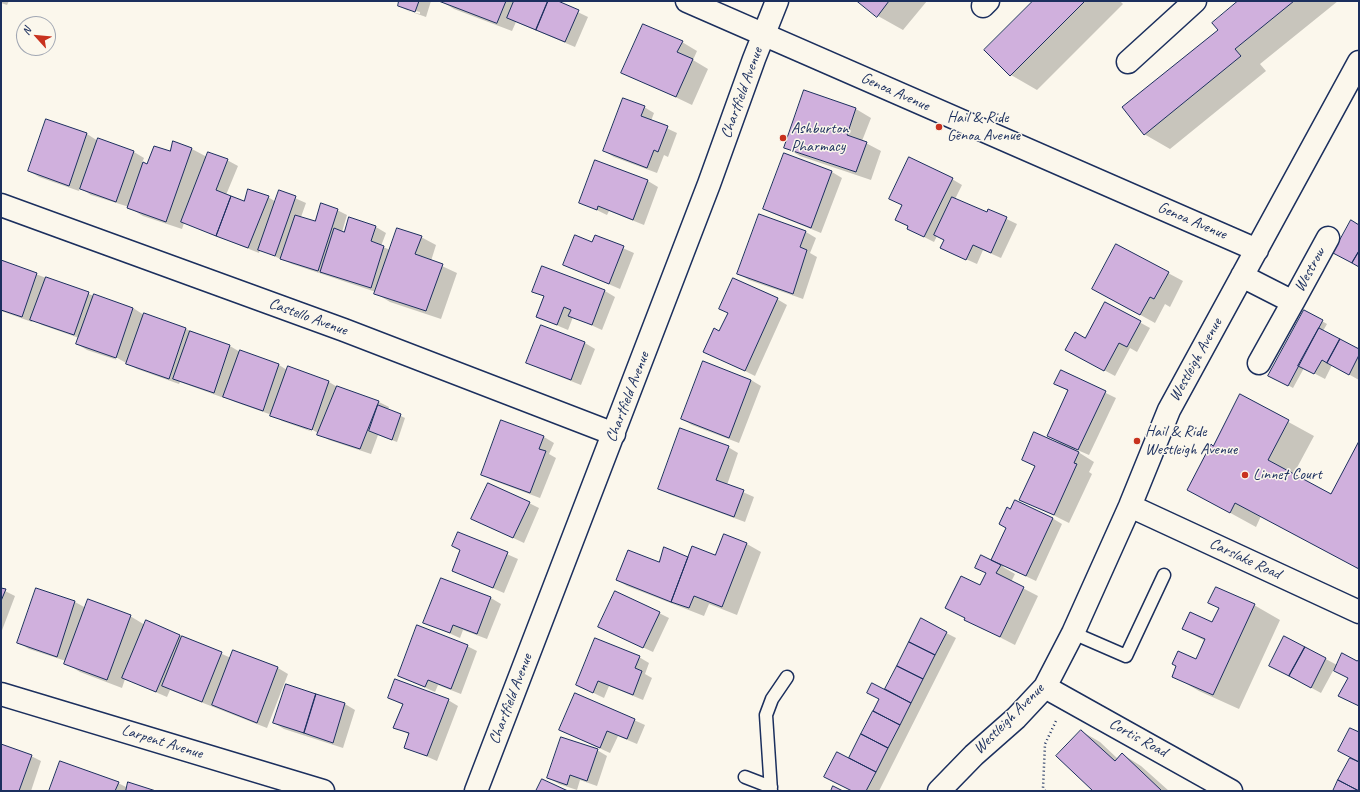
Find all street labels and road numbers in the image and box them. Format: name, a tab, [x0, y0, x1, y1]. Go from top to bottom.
street label: Chartfield Avenue	[717, 45, 767, 141]
street label: Genoa Avenue	[858, 68, 932, 116]
street label: Genoa Avenue	[1155, 198, 1229, 244]
street label: Westrow	[1290, 245, 1330, 295]
street label: Castello Avenue	[266, 294, 350, 340]
street label: Westleigh Avenue	[1165, 315, 1227, 405]
street label: Chartfield Avenue	[602, 349, 654, 445]
street label: Carslake Road	[1206, 534, 1284, 584]
street label: Chartfield Avenue	[485, 651, 537, 747]
street label: Westleigh Avenue	[970, 680, 1048, 758]
street label: Cortis Road	[1106, 714, 1170, 762]
street label: Larpent Avenue	[119, 721, 205, 763]

